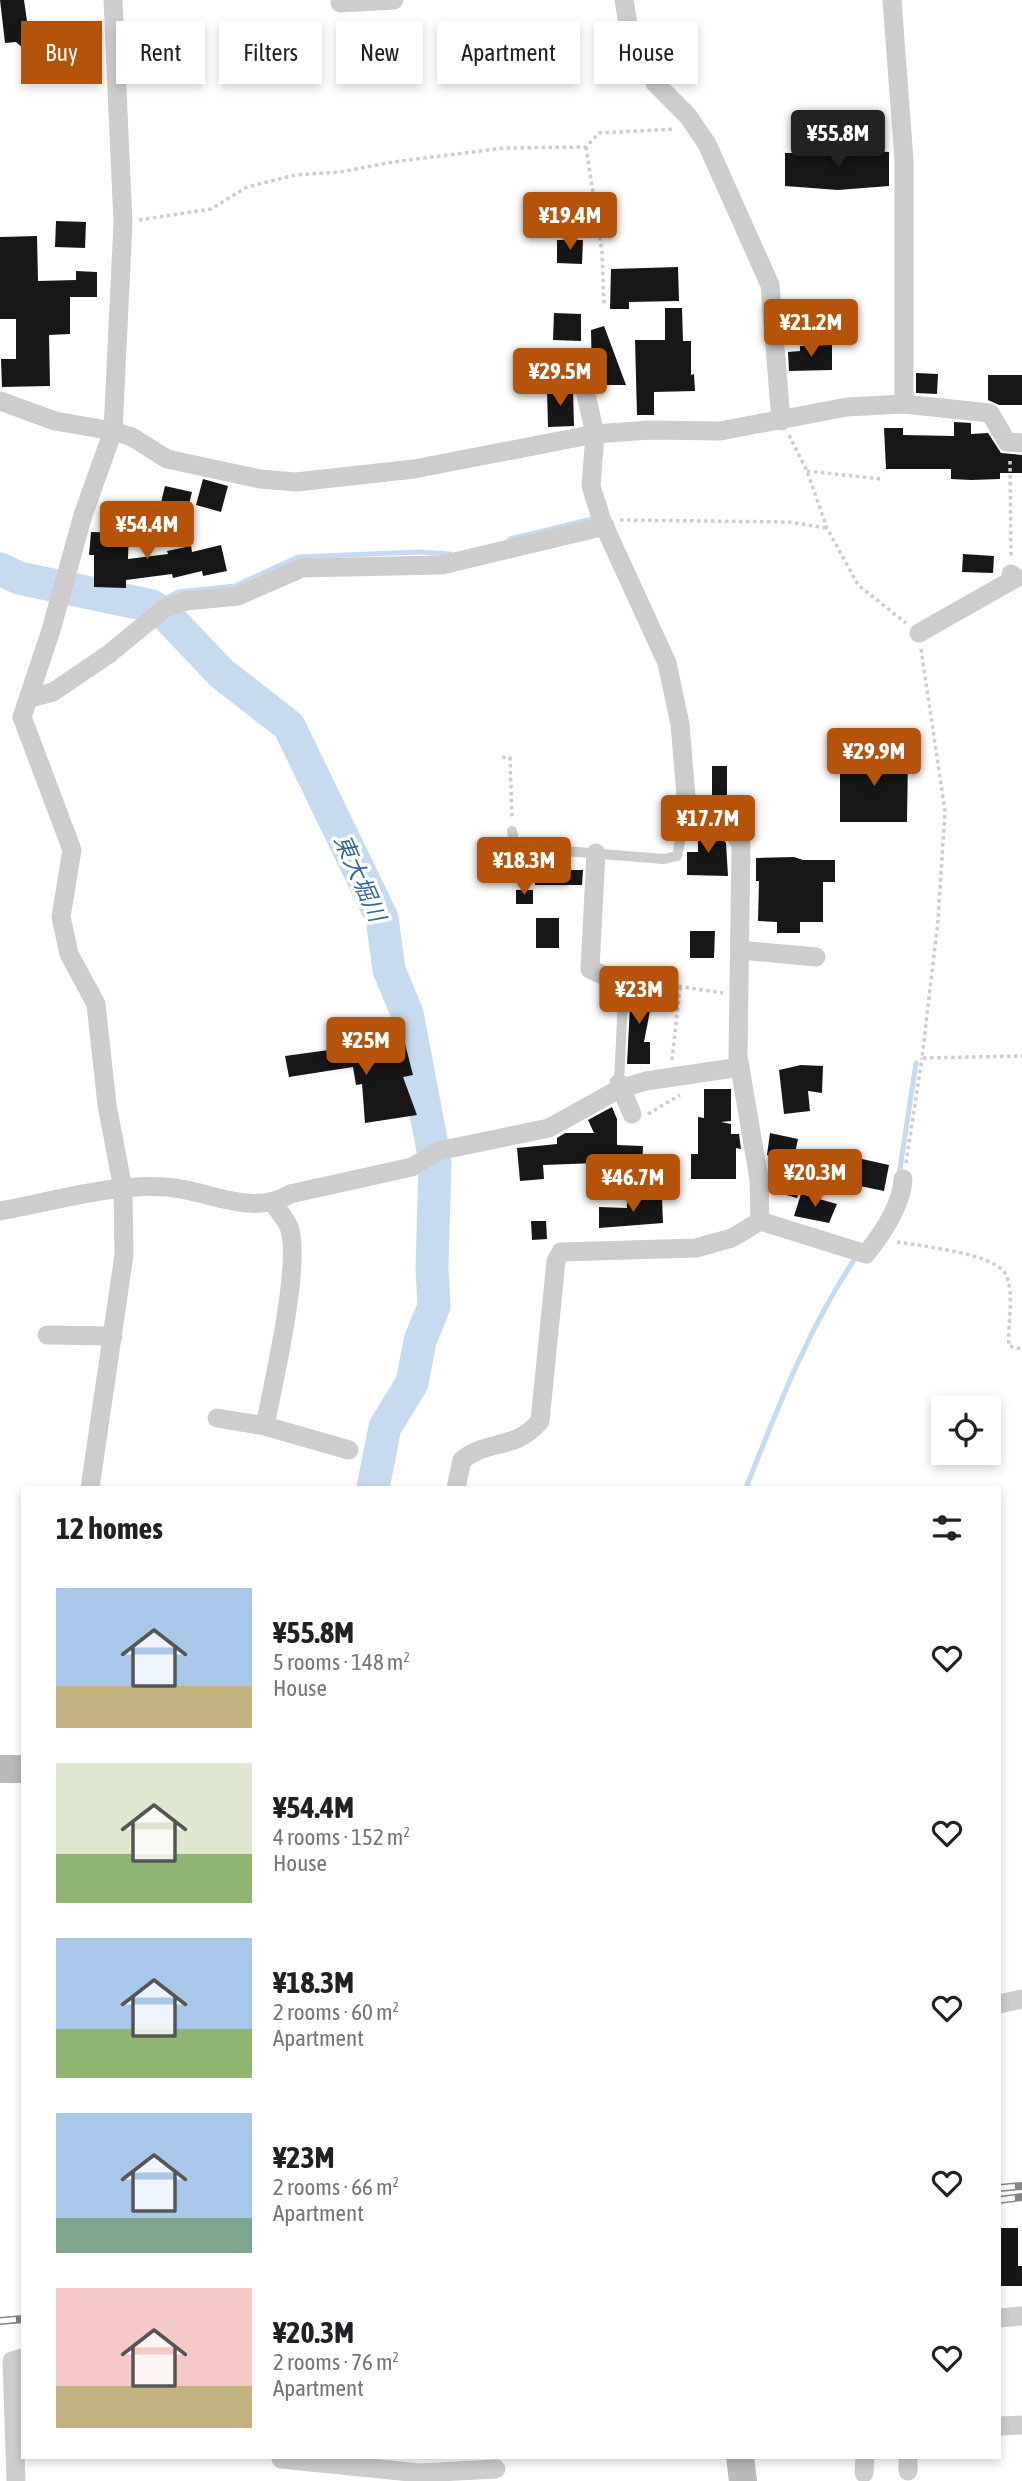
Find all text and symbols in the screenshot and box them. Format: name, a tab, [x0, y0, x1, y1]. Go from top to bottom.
chip: Buy	[21, 21, 102, 84]
chip: Rent	[116, 21, 205, 84]
chip: Filters	[219, 21, 322, 84]
chip: New	[336, 21, 423, 84]
chip: Apartment	[437, 21, 580, 84]
chip: House	[594, 21, 698, 84]
pin: ¥55.8M	[781, 110, 895, 170]
text: ¥55.8M	[807, 120, 869, 146]
pin: ¥19.4M	[513, 192, 627, 252]
text: ¥19.4M	[539, 202, 601, 228]
pin: ¥21.2M	[754, 300, 868, 359]
text: ¥21.2M	[780, 309, 842, 335]
pin: ¥29.5M	[503, 348, 617, 408]
text: ¥29.5M	[529, 358, 591, 384]
pin: ¥54.4M	[90, 502, 204, 561]
text: ¥54.4M	[116, 511, 178, 537]
pin: ¥29.9M	[817, 728, 931, 788]
text: ¥29.9M	[843, 738, 905, 764]
pin: ¥17.7M	[651, 796, 765, 855]
text: ¥17.7M	[677, 805, 739, 831]
water label: 東大堀川	[329, 831, 392, 928]
pin: ¥18.3M	[467, 838, 581, 897]
text: ¥18.3M	[493, 847, 555, 873]
pin: ¥23M	[598, 967, 680, 1026]
text: ¥23M	[615, 976, 663, 1002]
pin: ¥25M	[325, 1018, 407, 1077]
text: ¥25M	[342, 1027, 390, 1053]
pin: ¥20.3M	[758, 1150, 872, 1209]
pin: ¥46.7M	[576, 1154, 690, 1214]
text: ¥20.3M	[784, 1159, 846, 1185]
text: ¥46.7M	[602, 1164, 664, 1190]
map controls	[931, 1395, 1001, 1465]
button: locate	[931, 1395, 1001, 1465]
icon: filters	[928, 1509, 966, 1547]
text: 12 homes	[56, 1511, 163, 1545]
text: ¥55.8M	[273, 1615, 354, 1649]
icon: home	[112, 1616, 196, 1700]
icon: heart	[928, 1639, 966, 1677]
text: 5 rooms · 148 m²	[273, 1649, 410, 1675]
text: House	[273, 1675, 327, 1701]
text: ¥54.4M	[273, 1790, 354, 1824]
icon: home	[112, 1791, 196, 1875]
icon: heart	[928, 1814, 966, 1852]
text: 4 rooms · 152 m²	[273, 1824, 410, 1850]
text: House	[273, 1850, 327, 1876]
text: ¥18.3M	[273, 1965, 354, 1999]
icon: home	[112, 1966, 196, 2050]
icon: heart	[928, 1989, 966, 2027]
text: 2 rooms · 60 m²	[273, 1999, 399, 2025]
text: Apartment	[273, 2025, 364, 2051]
text: ¥23M	[273, 2140, 335, 2174]
icon: home	[112, 2141, 196, 2225]
icon: heart	[928, 2164, 966, 2202]
text: 2 rooms · 66 m²	[273, 2174, 399, 2200]
text: Apartment	[273, 2200, 364, 2226]
text: ¥20.3M	[273, 2315, 354, 2349]
icon: home	[112, 2316, 196, 2400]
icon: heart	[928, 2339, 966, 2377]
text: 2 rooms · 76 m²	[273, 2349, 399, 2375]
text: Apartment	[273, 2375, 364, 2401]

